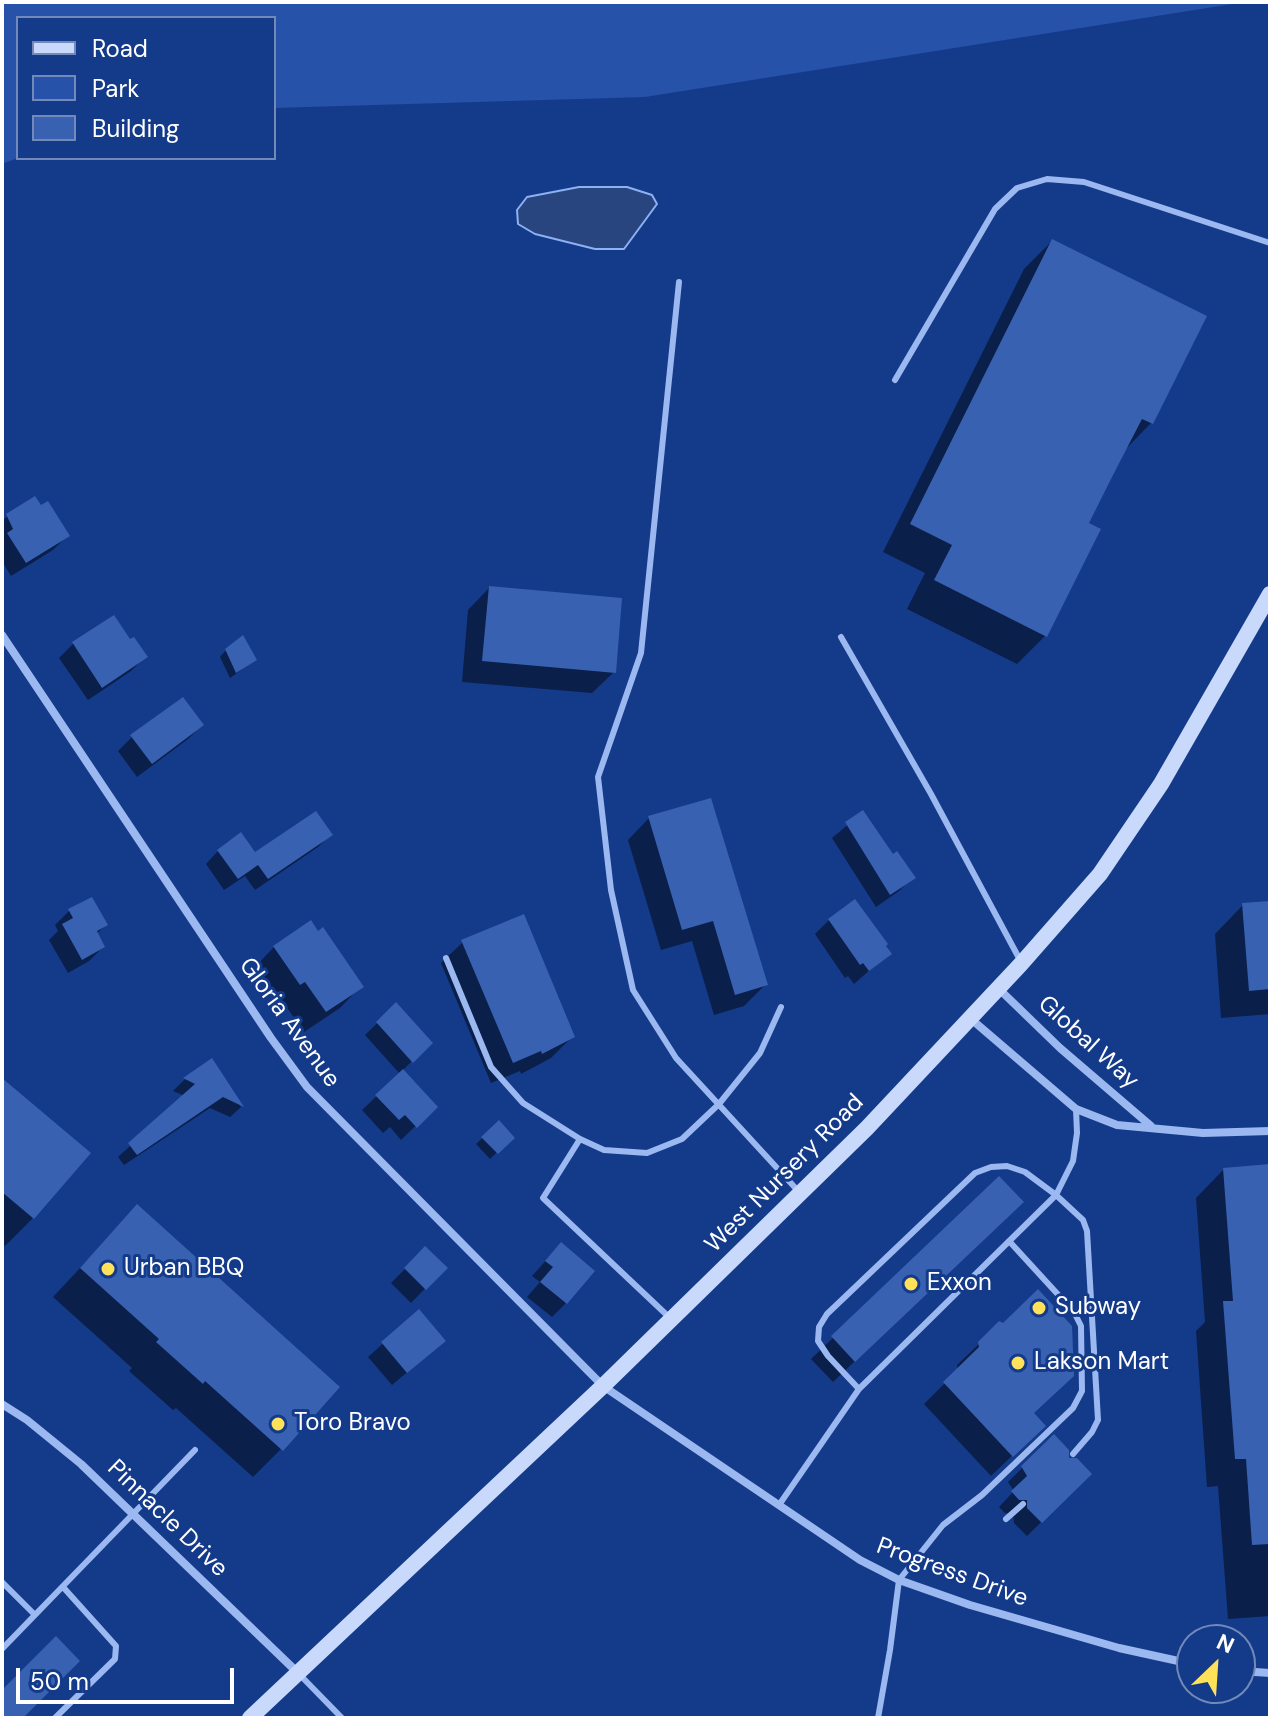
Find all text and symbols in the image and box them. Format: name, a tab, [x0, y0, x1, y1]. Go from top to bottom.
legend	[16, 16, 276, 160]
text: Road	[92, 33, 148, 64]
text: Park	[92, 73, 139, 104]
text: Building	[92, 113, 179, 144]
street label: Gloria Avenue	[232, 952, 346, 1094]
street label: Global Way	[1032, 990, 1144, 1096]
street label: West Nursery Road	[700, 1089, 870, 1259]
place label: Urban BBQ	[124, 1255, 244, 1283]
marker: Urban BBQ	[99, 1260, 117, 1278]
place label: Exxon	[927, 1270, 992, 1298]
marker: Exxon	[902, 1275, 920, 1293]
place label: Subway	[1055, 1294, 1141, 1322]
marker: Subway	[1030, 1299, 1048, 1317]
place label: Lakson Mart	[1034, 1349, 1169, 1377]
marker: Lakson Mart	[1009, 1354, 1027, 1372]
place label: Toro Bravo	[294, 1410, 411, 1438]
marker: Toro Bravo	[269, 1415, 287, 1433]
street label: Pinnacle Drive	[101, 1454, 233, 1584]
street label: Progress Drive	[872, 1532, 1032, 1614]
north arrow	[1176, 1624, 1256, 1704]
text: N	[1212, 1627, 1239, 1660]
scale bar	[20, 1652, 238, 1702]
text: 50 m	[30, 1666, 89, 1697]

